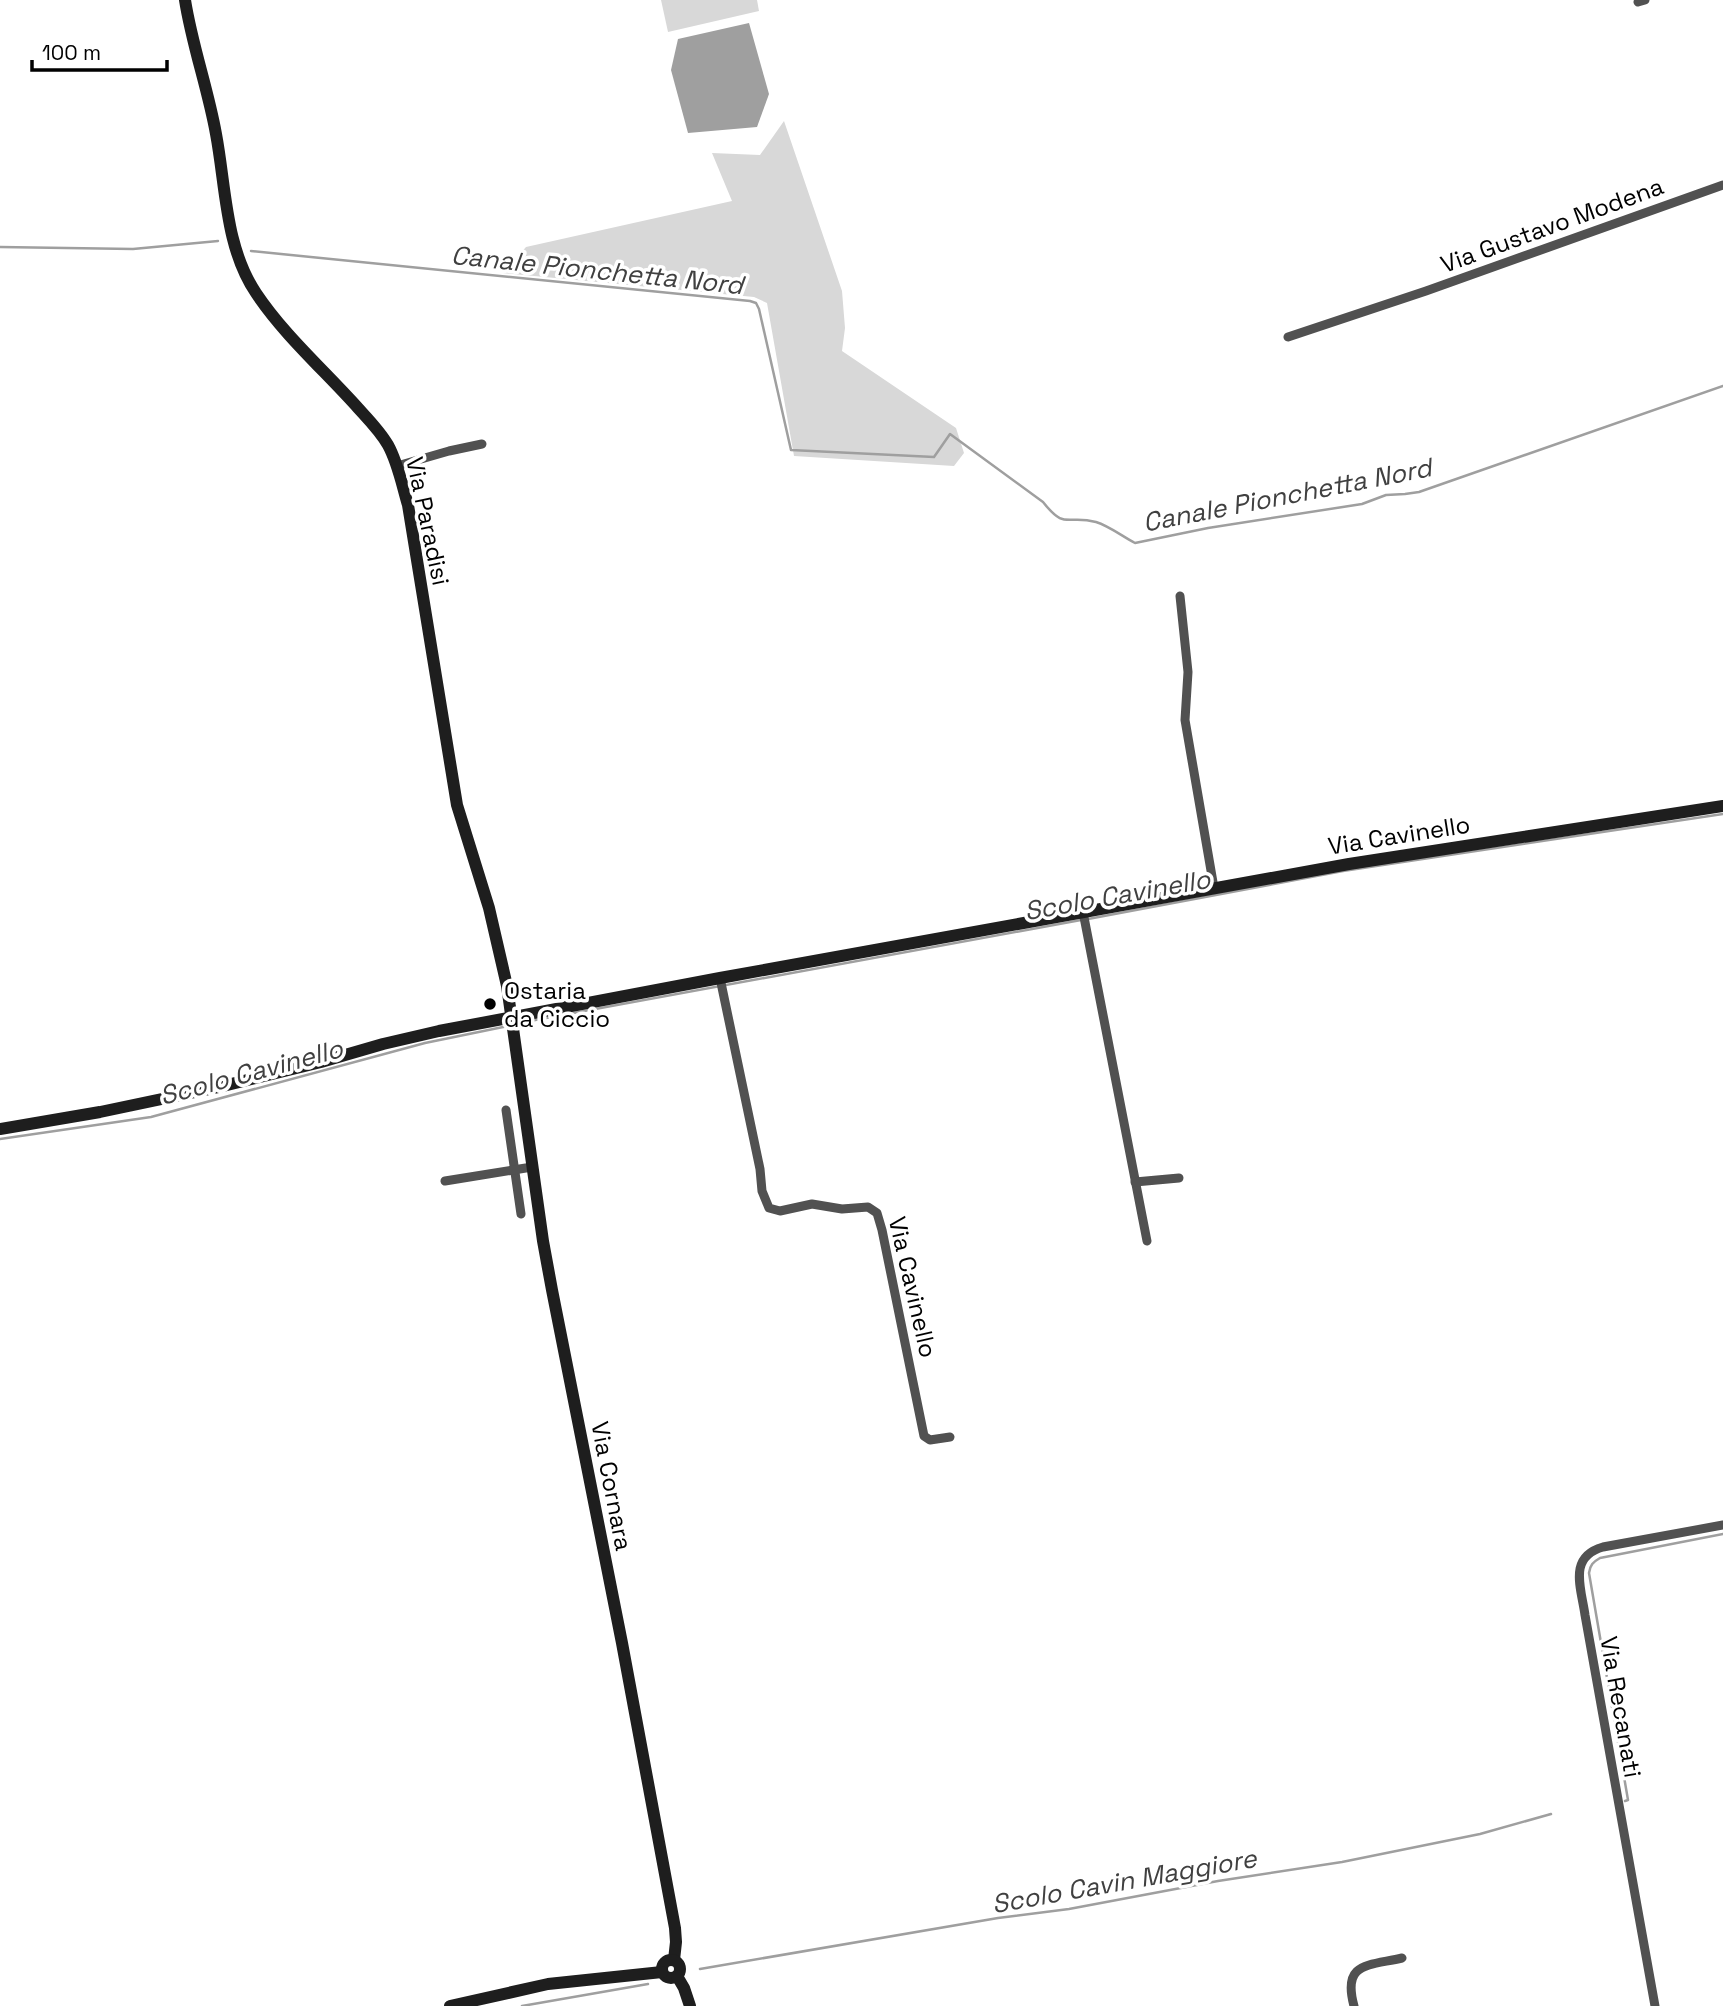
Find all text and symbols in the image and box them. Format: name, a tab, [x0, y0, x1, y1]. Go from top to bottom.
scale bar	[32, 28, 166, 72]
text: 100 m	[42, 39, 101, 66]
street label: Via Gustavo Modena	[1436, 170, 1668, 280]
water label: Canale Pionchetta Nord	[449, 238, 748, 303]
water label: Canale Pionchetta Nord	[1140, 450, 1437, 540]
street label: Via Paradisi	[399, 454, 457, 588]
street label: Via Cavinello	[1326, 808, 1472, 862]
water label: Scolo Cavinello	[1021, 862, 1214, 928]
place label: Ostaria da Ciccio	[504, 975, 610, 1034]
marker: Ostaria da Ciccio	[482, 996, 498, 1012]
water label: Scolo Cavinello	[156, 1031, 347, 1113]
street label: Via Cavinello	[882, 1214, 944, 1360]
street label: Via Cornara	[584, 1419, 640, 1553]
street label: Via Recanati	[1593, 1634, 1649, 1780]
water label: Scolo Cavin Maggiore	[989, 1841, 1261, 1921]

